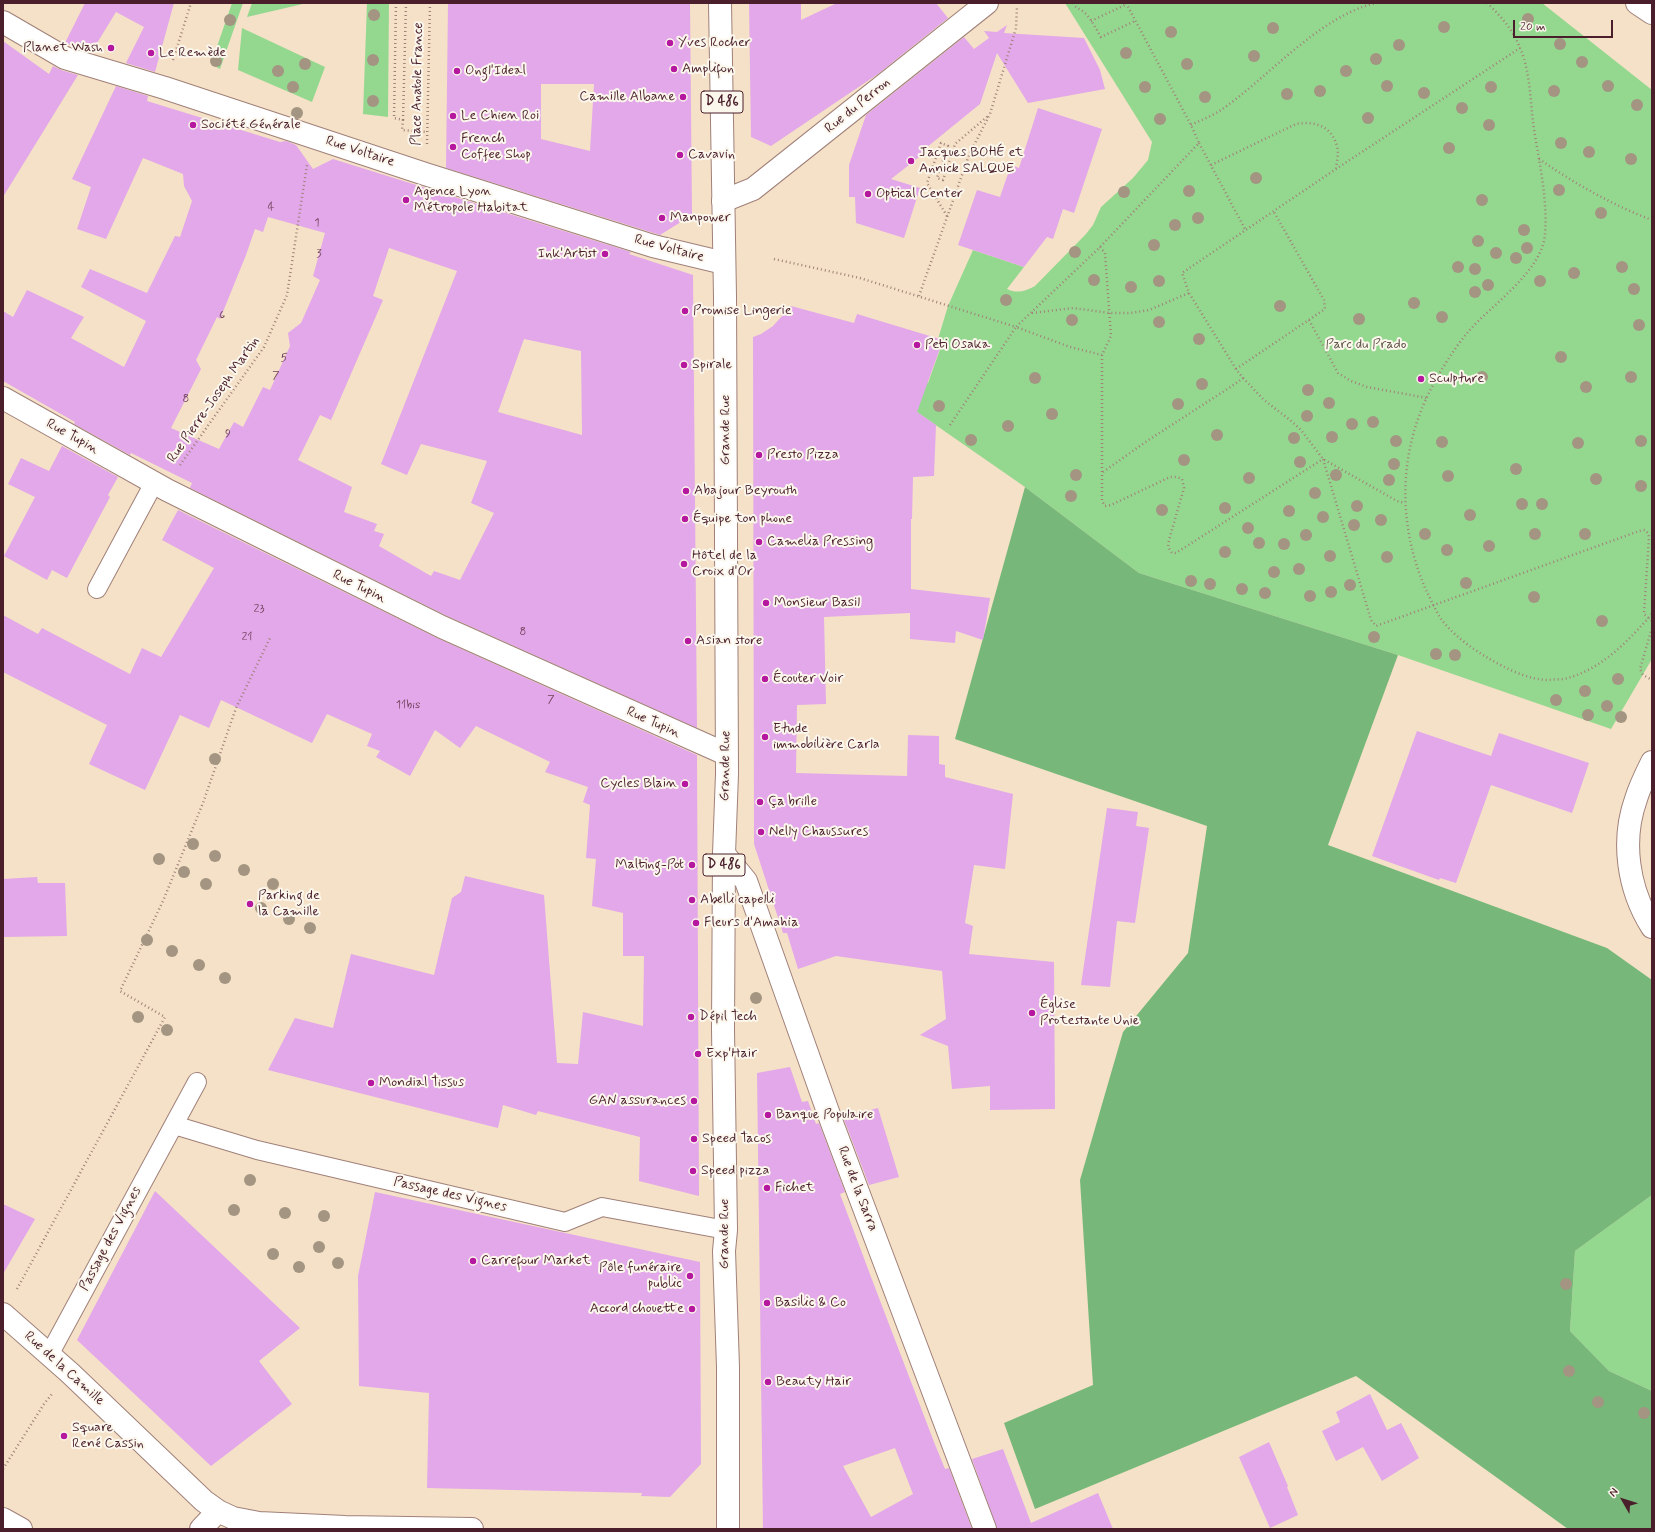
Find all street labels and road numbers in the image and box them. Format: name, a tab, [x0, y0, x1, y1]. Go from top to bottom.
street label: Place Anatole France	[409, 22, 427, 146]
street label: Rue du Perron	[822, 75, 894, 137]
road number: D 486	[701, 91, 743, 113]
street label: Rue Voltaire	[323, 133, 397, 171]
street label: Rue Voltaire	[632, 232, 706, 266]
street label: Rue Pierre-Joseph Martin	[164, 334, 264, 466]
street label: Grande Rue	[718, 395, 734, 465]
street label: Rue Tupin	[43, 416, 101, 458]
street label: Rue Tupin	[330, 567, 388, 607]
street label: Rue Tupin	[623, 704, 683, 742]
street label: Grande Rue	[717, 731, 735, 801]
road number: D 486	[703, 854, 745, 876]
street label: Rue de la Sarra	[833, 1144, 881, 1234]
street label: Passage des Vignes	[392, 1174, 508, 1216]
street label: Passage des Vignes	[76, 1184, 146, 1294]
street label: Grande Rue	[717, 1199, 733, 1269]
street label: Rue de la Camille	[20, 1328, 108, 1410]

